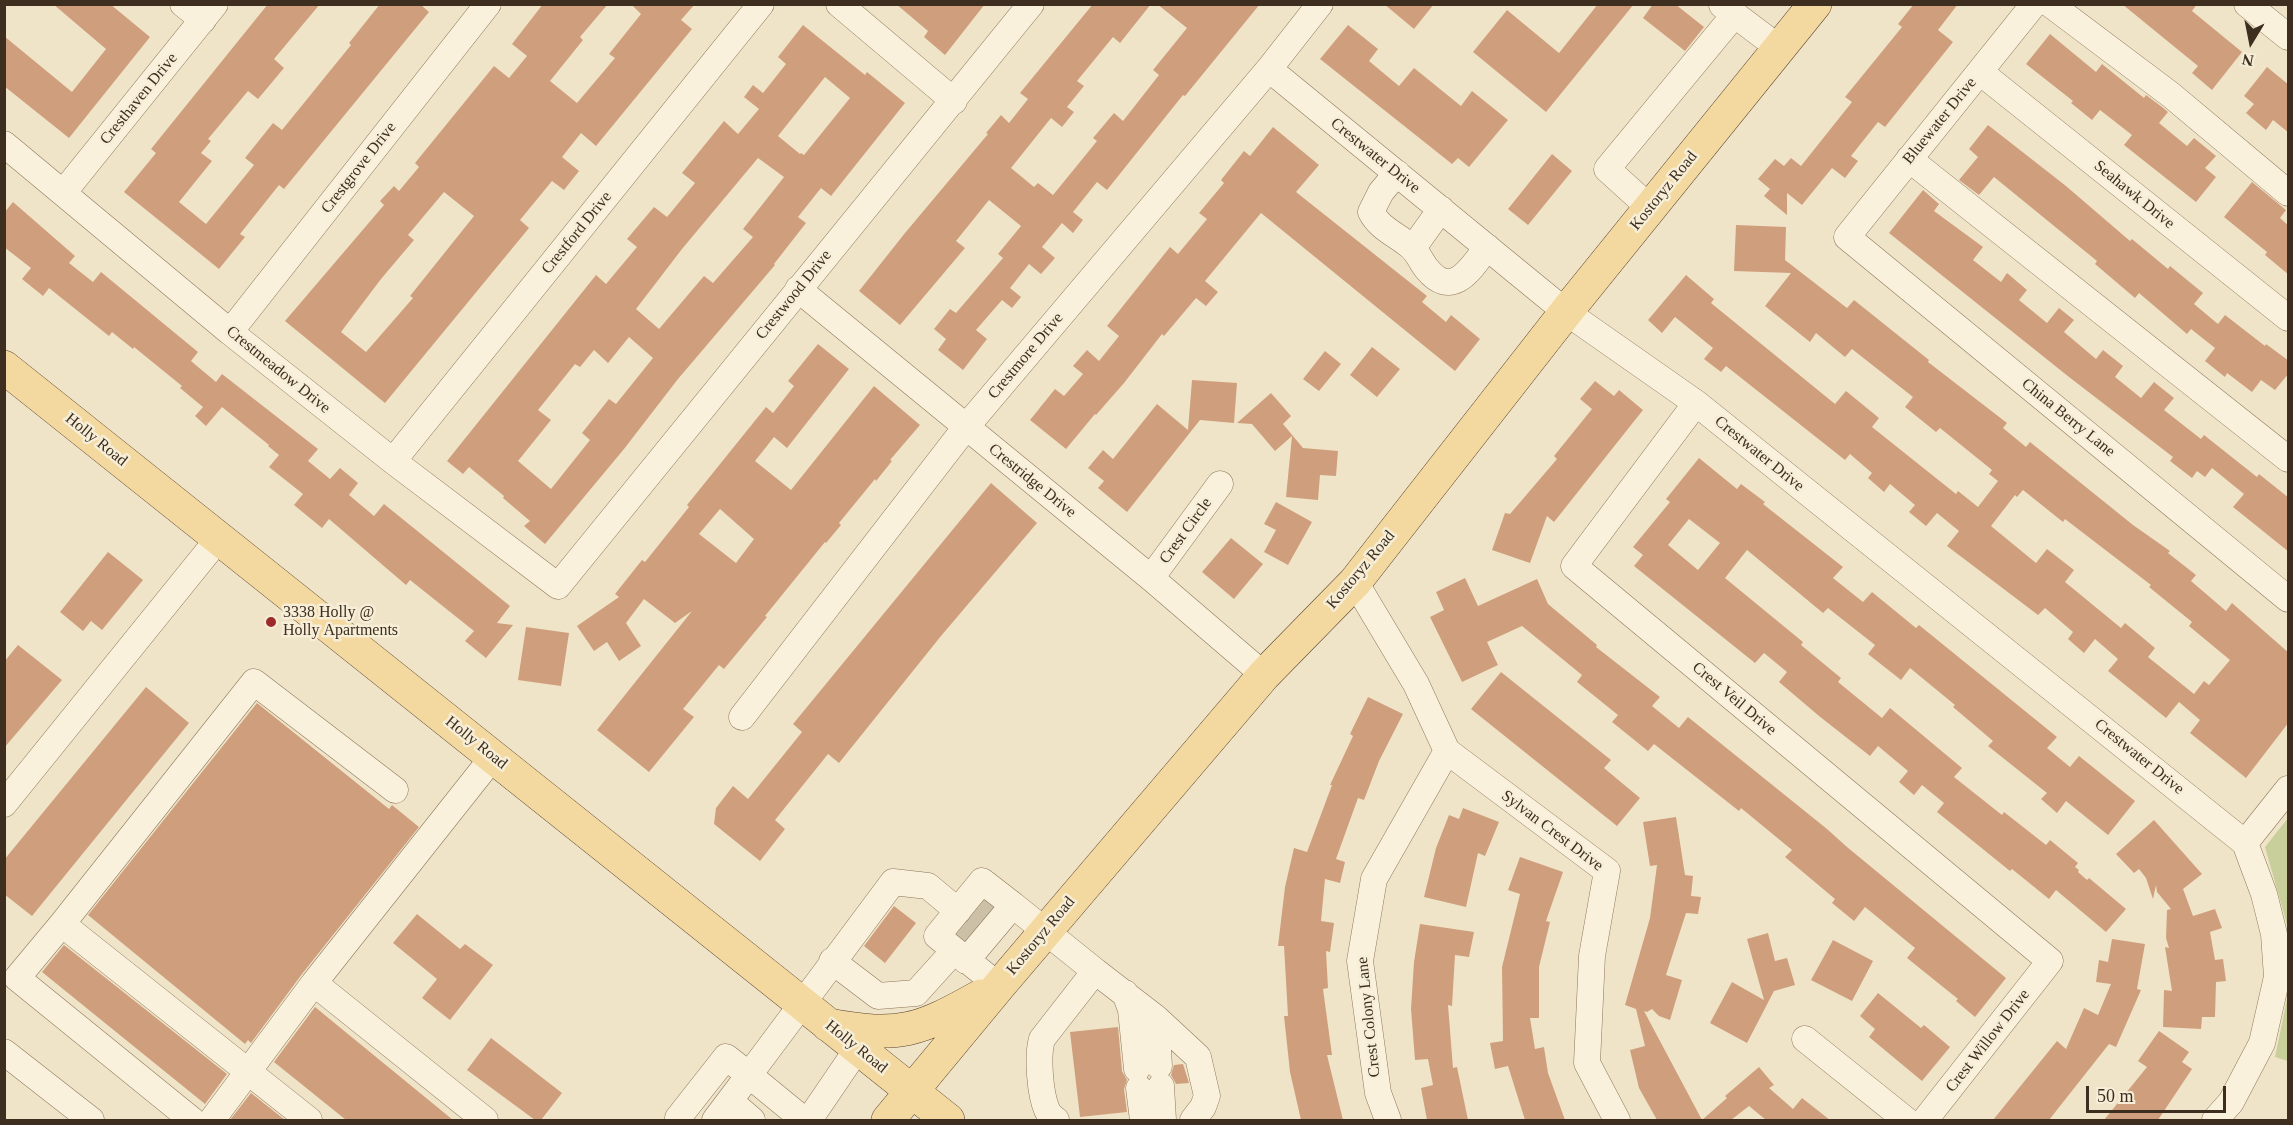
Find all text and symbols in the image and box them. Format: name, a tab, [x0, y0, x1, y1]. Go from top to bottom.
north arrow	[2221, 12, 2281, 72]
street label: Cresthaven Drive	[96, 49, 182, 149]
text: N	[2241, 51, 2255, 70]
street label: Bluewater Drive	[1899, 74, 1981, 168]
street label: Crestwater Drive	[1326, 114, 1424, 198]
street label: Crestgrove Drive	[317, 118, 401, 218]
street label: Kostoryz Road	[1626, 147, 1702, 235]
street label: Seahawk Drive	[2090, 157, 2178, 233]
street label: Crestford Drive	[538, 188, 616, 278]
street label: Crestwood Drive	[752, 246, 836, 344]
street label: Crestmore Drive	[984, 309, 1068, 403]
street label: Crestmeadow Drive	[222, 322, 334, 418]
street label: China Berry Lane	[2017, 374, 2119, 462]
street label: Holly Road	[61, 409, 131, 471]
street label: Crestwater Drive	[1710, 412, 1808, 496]
street label: Crestridge Drive	[984, 440, 1080, 522]
street label: Crest Circle	[1156, 494, 1216, 568]
street label: Kostoryz Road	[1323, 527, 1399, 613]
place label: 3338 Holly @ Holly Apartments	[283, 603, 398, 641]
marker: 3338 Holly @ Holly Apartments	[264, 615, 278, 629]
street label: Crest Veil Drive	[1688, 658, 1780, 740]
street label: Holly Road	[441, 712, 511, 774]
street label: Crestwater Drive	[2090, 715, 2188, 799]
street label: Sylvan Crest Drive	[1497, 786, 1607, 876]
street label: Kostoryz Road	[1003, 893, 1079, 979]
street label: Crest Colony Lane	[1353, 956, 1385, 1078]
street label: Crest Willow Drive	[1942, 986, 2034, 1096]
street label: Holly Road	[821, 1016, 891, 1078]
scale bar	[2089, 1074, 2228, 1112]
text: 50 m	[2097, 1086, 2134, 1106]

